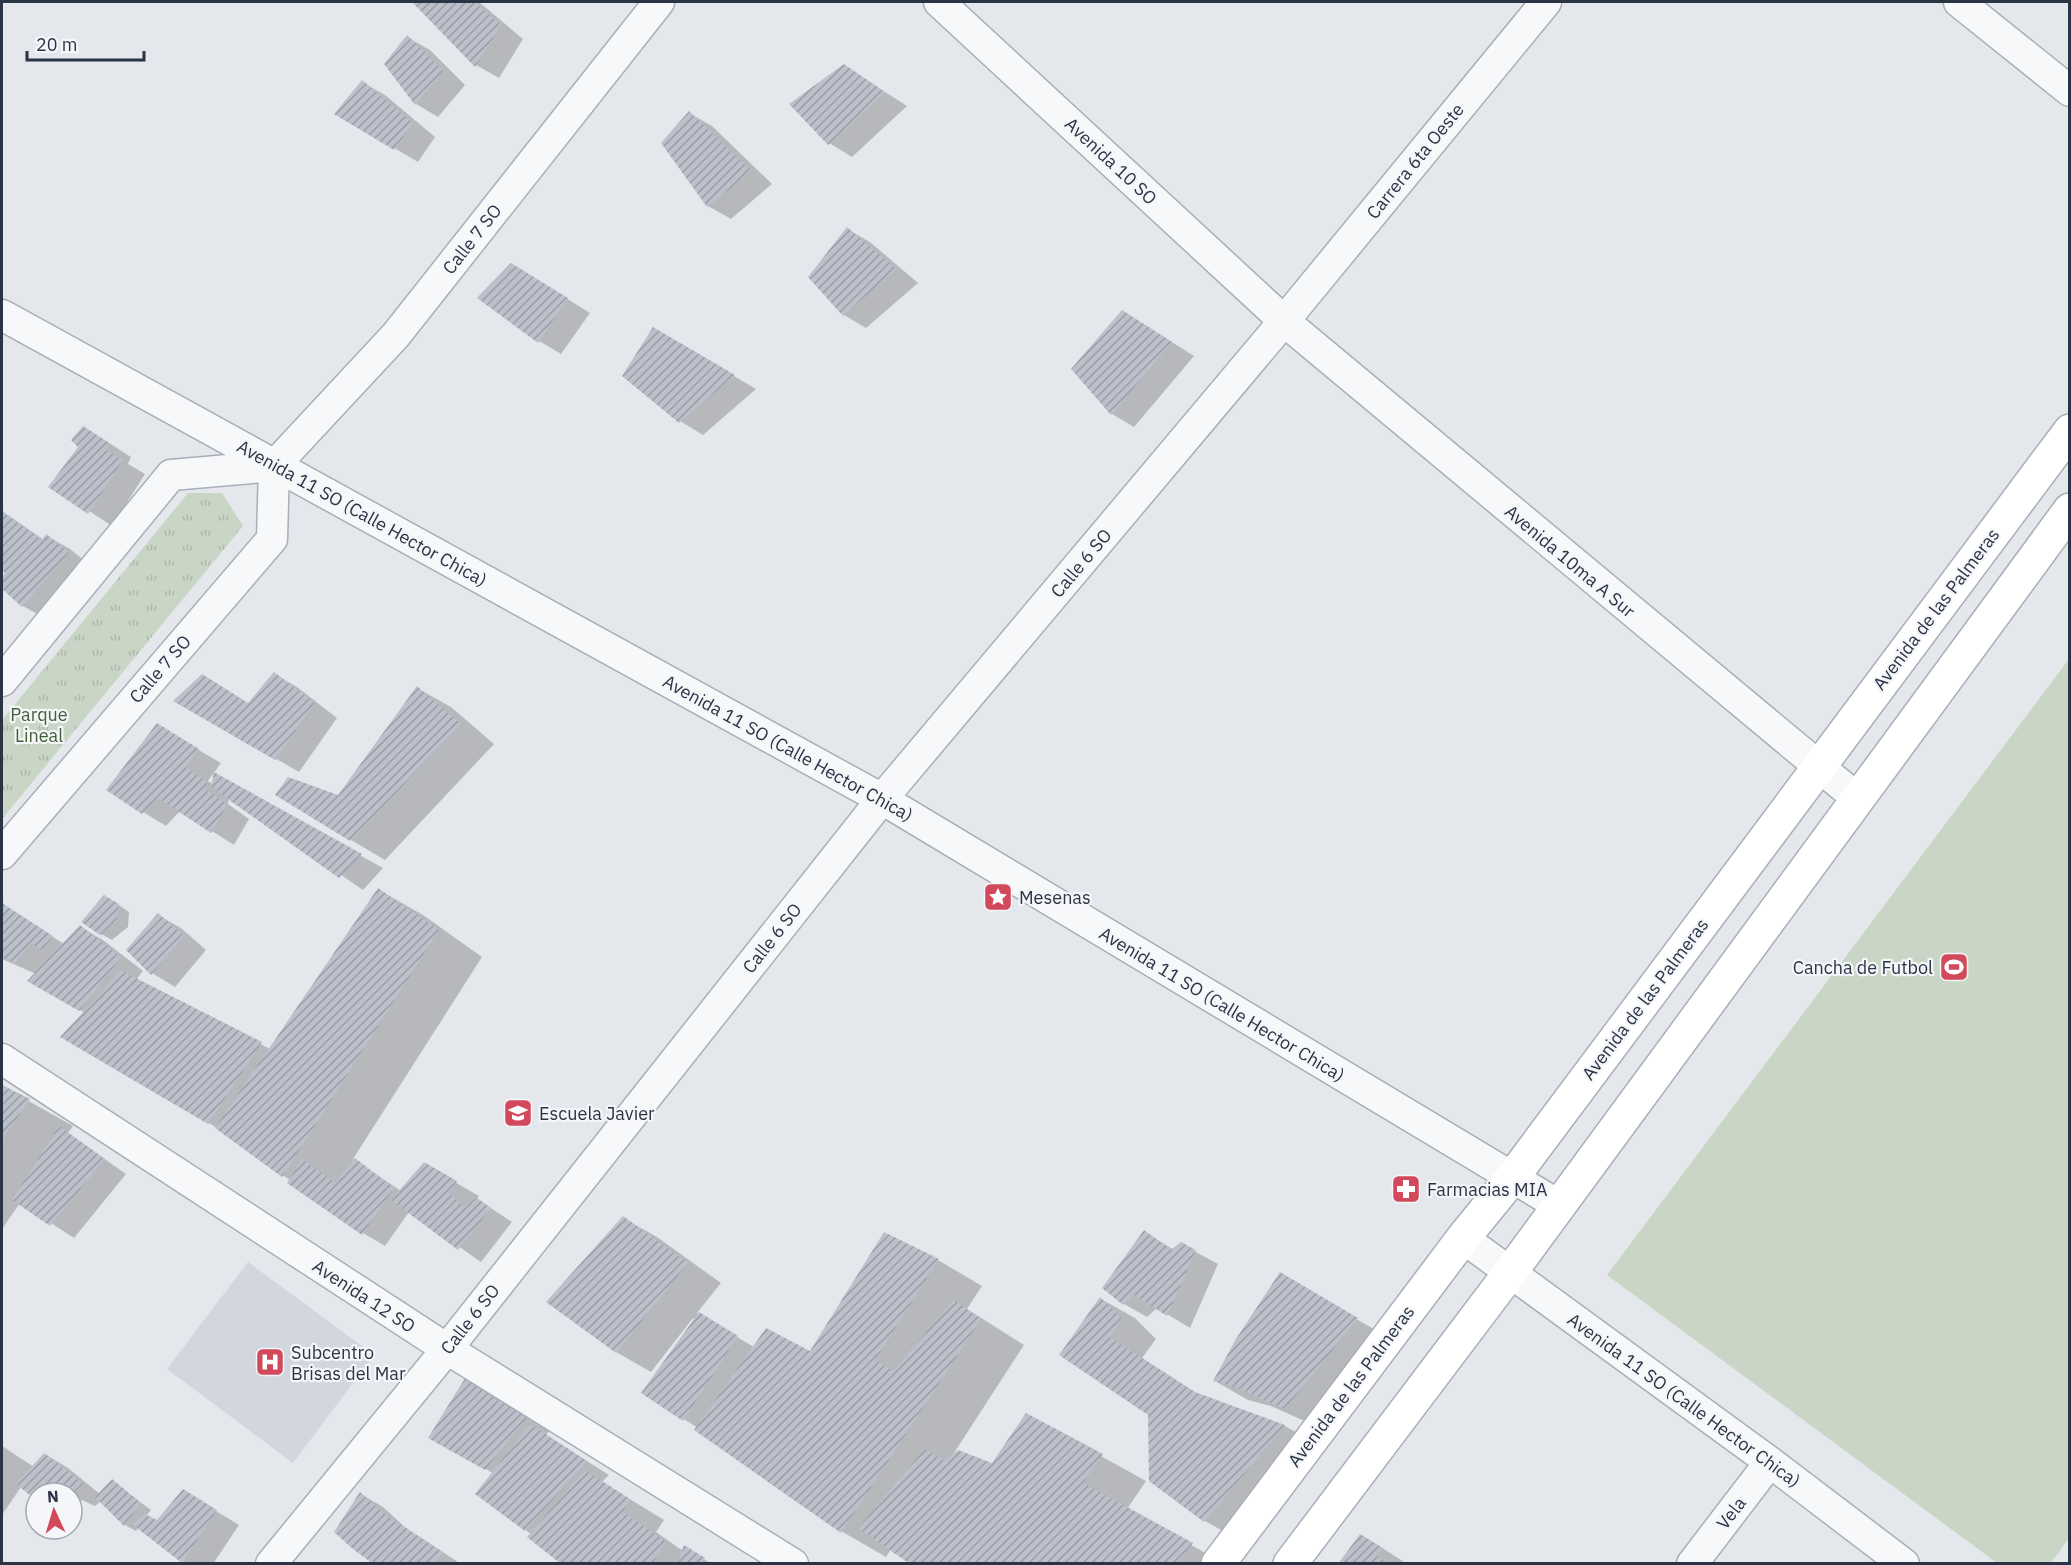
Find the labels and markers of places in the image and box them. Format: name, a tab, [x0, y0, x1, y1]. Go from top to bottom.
place icon: Mesenas	[982, 881, 1014, 913]
place label: Mesenas	[1019, 886, 1091, 909]
sports icon: Cancha de Futbol	[1938, 951, 1970, 983]
place label: Cancha de Futbol	[1793, 956, 1933, 979]
school or university icon: Escuela Javier	[502, 1097, 534, 1129]
place label: Escuela Javier	[539, 1102, 655, 1125]
pharmacy icon: Farmacias MIA	[1390, 1173, 1422, 1205]
place label: Farmacias MIA	[1427, 1178, 1548, 1201]
place label: Subcentro Brisas del Mar	[291, 1341, 406, 1385]
hospital icon: Subcentro Brisas del Mar	[254, 1346, 286, 1378]

